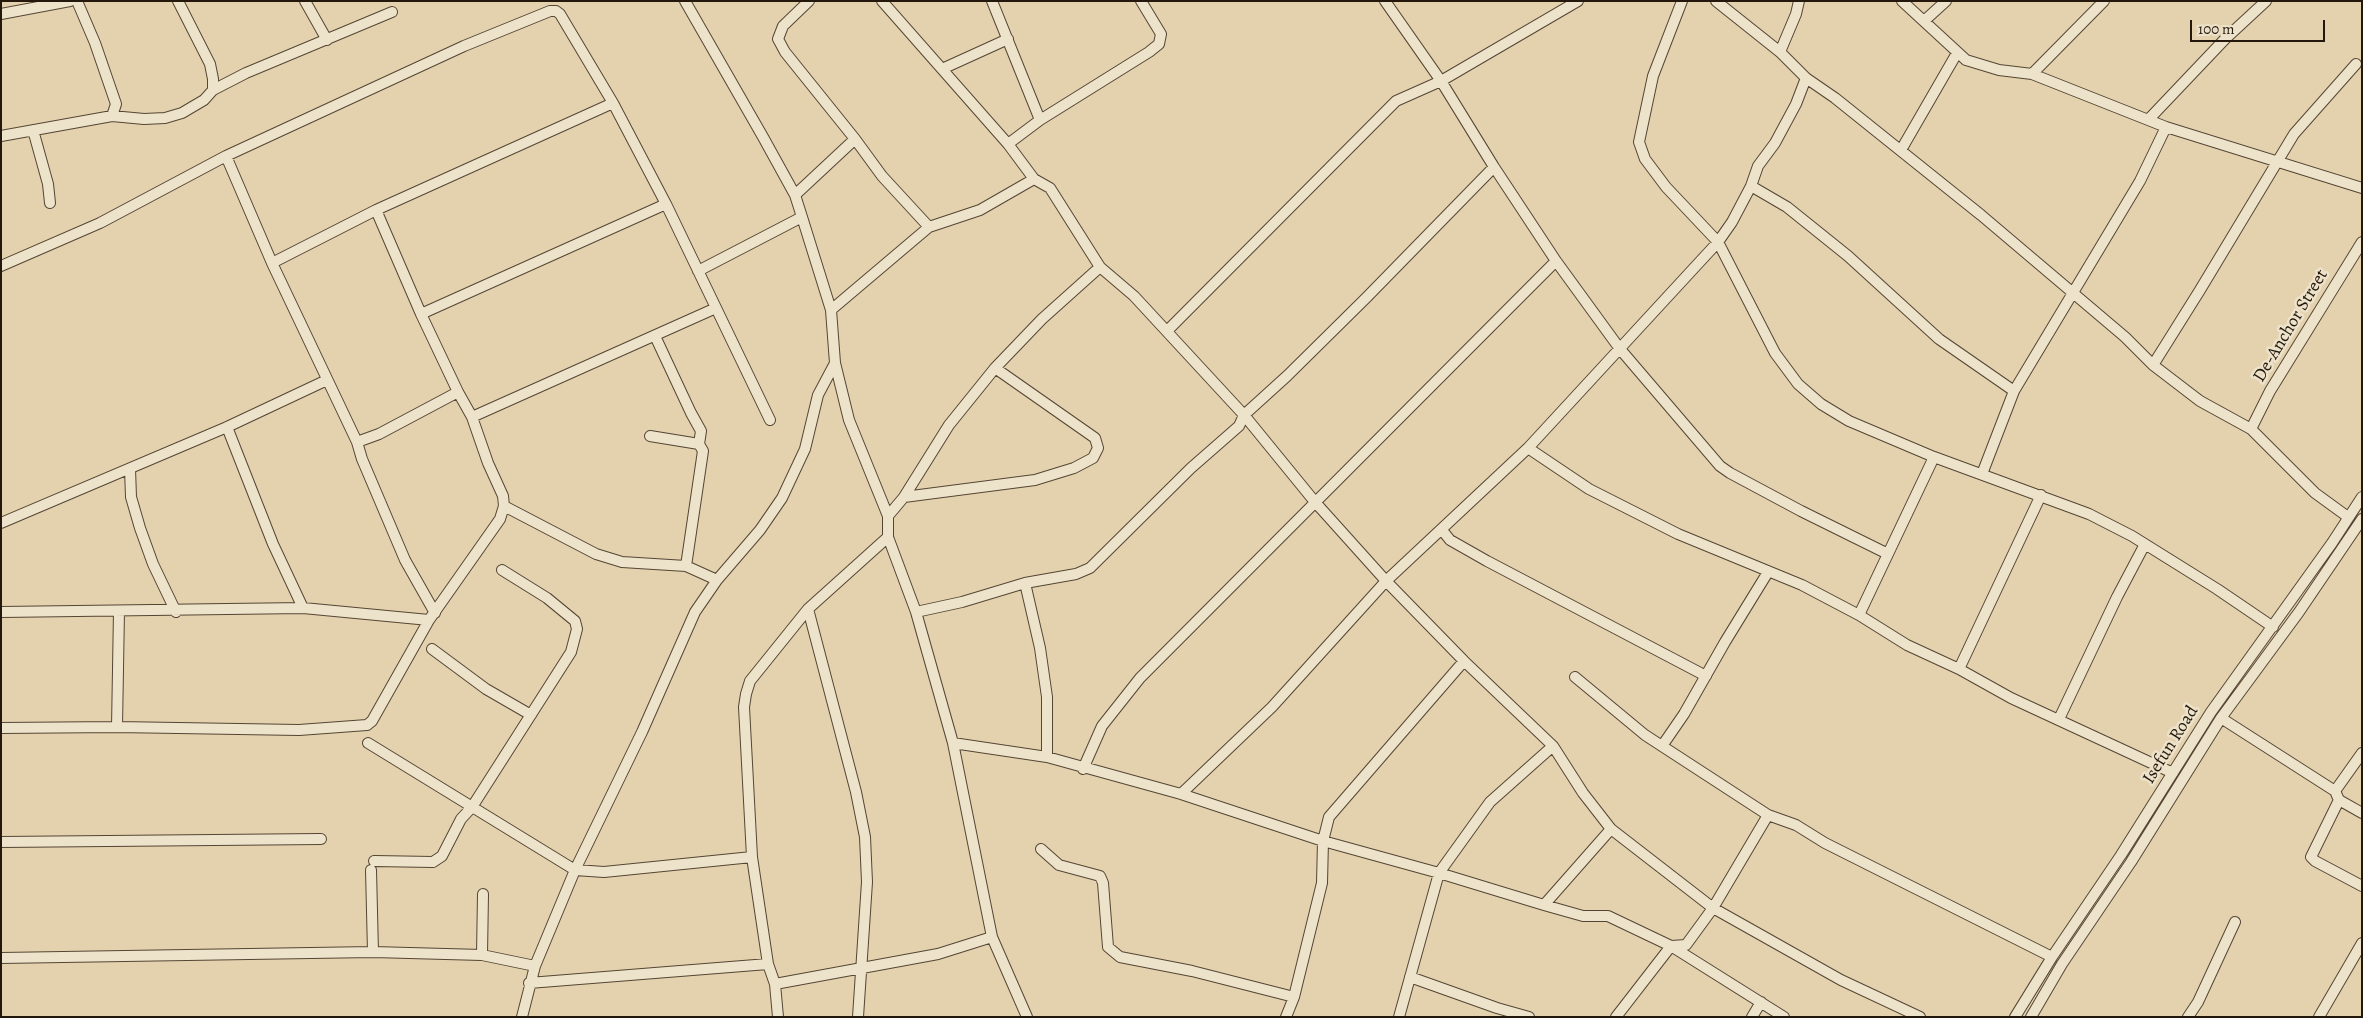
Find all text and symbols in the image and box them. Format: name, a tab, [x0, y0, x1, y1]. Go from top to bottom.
scale bar	[2193, 10, 2328, 42]
text: 100 m	[2198, 19, 2235, 39]
street label: De-Anchor Street	[2249, 266, 2333, 386]
street label: Isefun Road	[2139, 702, 2203, 788]

